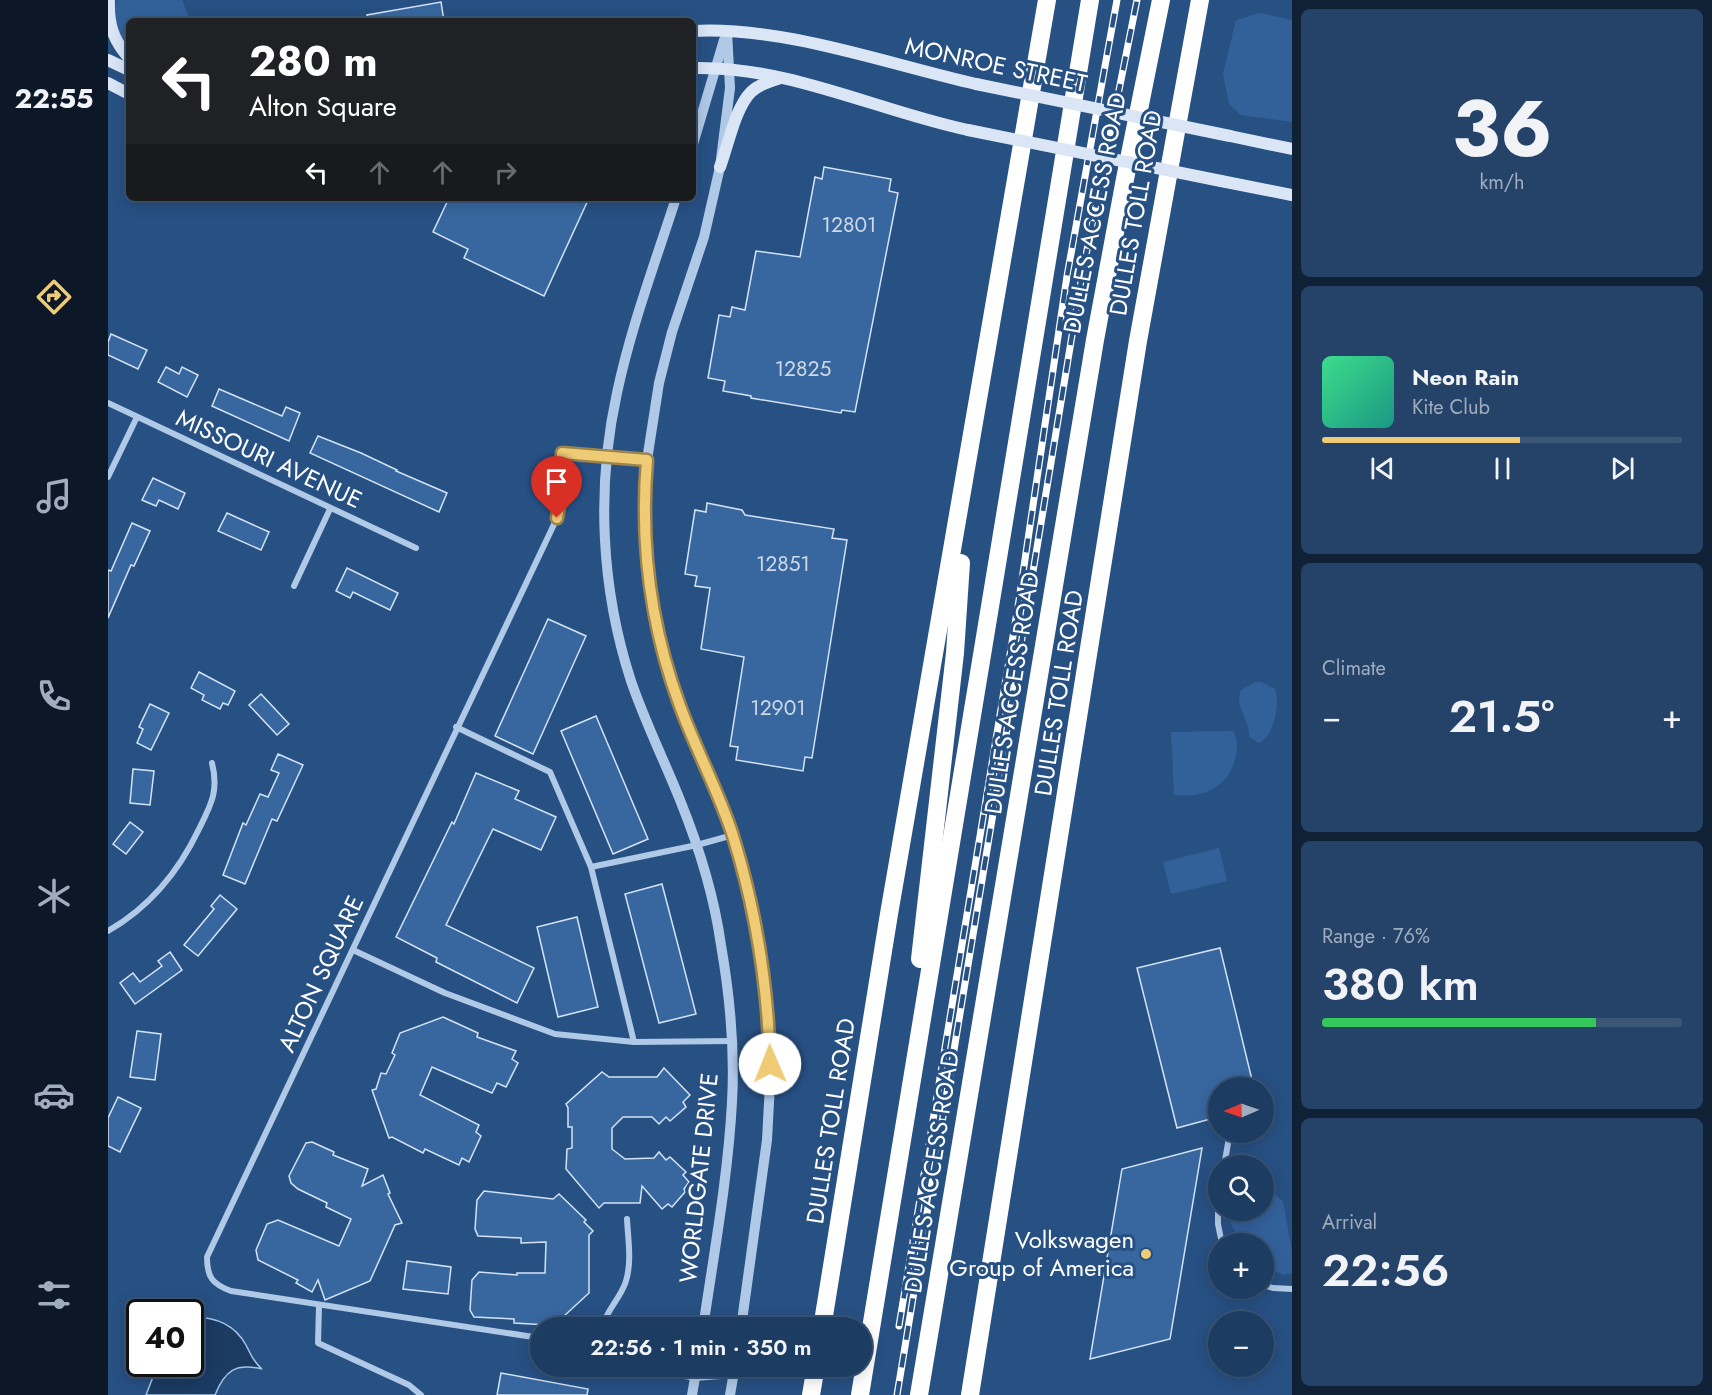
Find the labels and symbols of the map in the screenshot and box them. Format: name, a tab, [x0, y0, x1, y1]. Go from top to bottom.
street label: MONROE STREET	[902, 28, 1090, 101]
street label: DULLES ACCESS ROAD	[1054, 89, 1135, 337]
street label: DULLES TOLL ROAD	[1100, 107, 1171, 318]
house number: 12801	[822, 210, 876, 240]
house number: 12825	[775, 354, 831, 384]
street label: MISSOURI AVENUE	[171, 400, 368, 517]
pin	[531, 456, 582, 518]
house number: 12851	[756, 549, 810, 579]
street label: DULLES ACCESS ROAD	[975, 569, 1048, 817]
street label: DULLES TOLL ROAD	[1025, 587, 1092, 798]
house number: 12901	[750, 693, 806, 723]
street label: ALTON SQUARE	[269, 890, 372, 1058]
street label: DULLES TOLL ROAD	[797, 1015, 864, 1226]
position arrow	[738, 1032, 802, 1096]
street label: DULLES ACCESS ROAD	[895, 1048, 968, 1296]
street label: WORLDGATE DRIVE	[670, 1071, 727, 1285]
north arrow	[1208, 1077, 1274, 1143]
place label: Volkswagen Group of America	[949, 1222, 1134, 1285]
marker: Volkswagen Group of America	[1139, 1247, 1153, 1261]
speed limit sign: 40	[126, 1299, 204, 1377]

